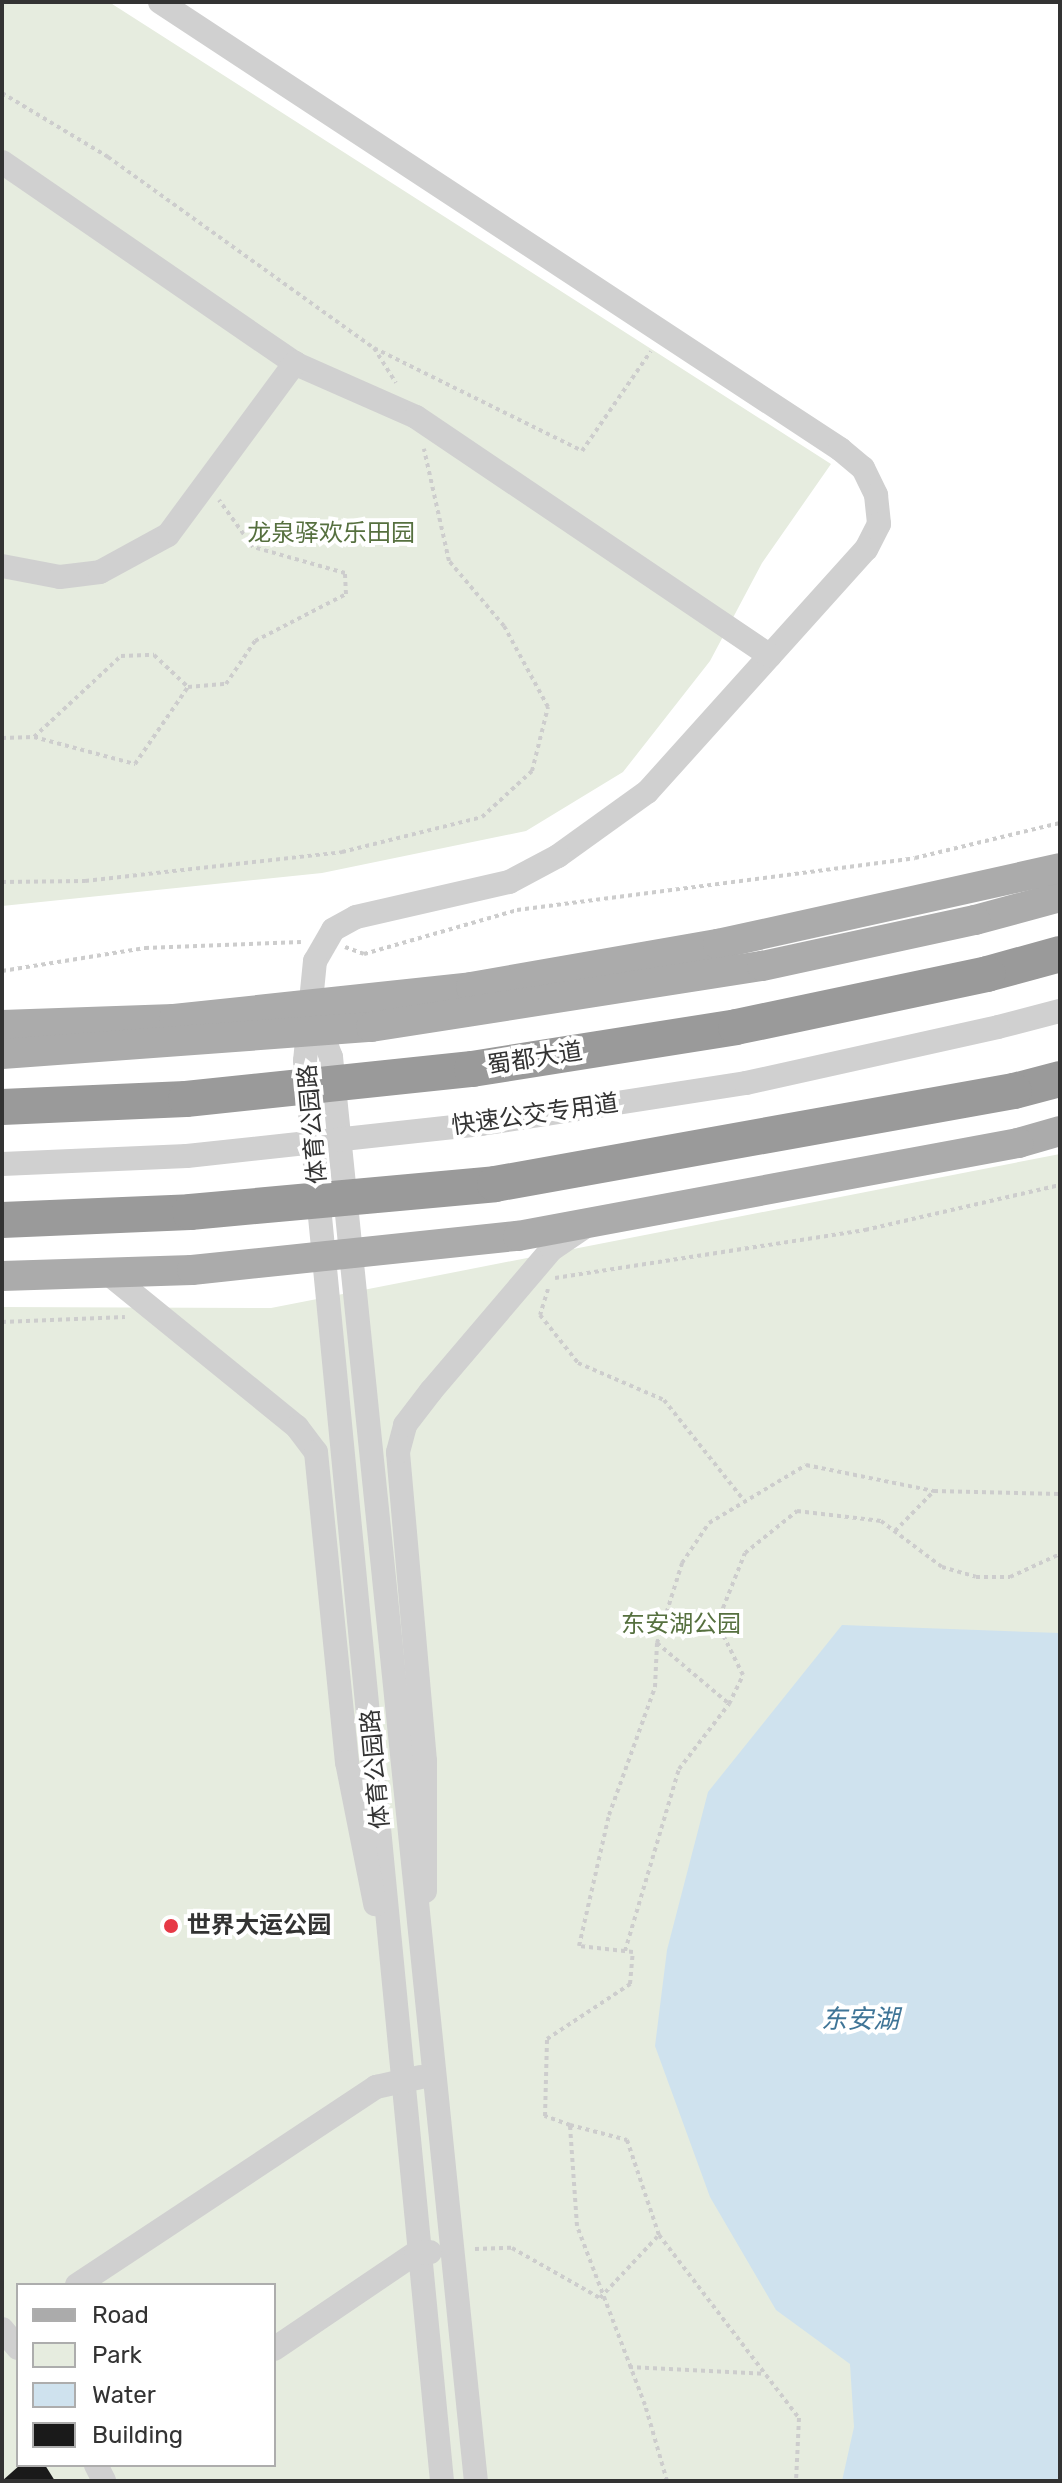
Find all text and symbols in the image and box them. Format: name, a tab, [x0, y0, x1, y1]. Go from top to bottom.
park label: 龙泉驿欢乐田园	[247, 520, 415, 548]
street label: 蜀都大道	[485, 1037, 585, 1081]
street label: 体育公园路	[293, 1063, 333, 1185]
street label: 快速公交专用道	[450, 1089, 620, 1141]
park label: 东安湖公园	[621, 1611, 741, 1639]
street label: 体育公园路	[356, 1708, 396, 1830]
place label: 世界大运公园	[187, 1912, 331, 1940]
marker: 世界大运公园	[162, 1917, 180, 1935]
water label: 东安湖	[821, 2004, 899, 2036]
legend	[16, 2283, 276, 2467]
text: Road	[92, 2301, 149, 2329]
text: Park	[92, 2341, 142, 2369]
text: Water	[92, 2381, 156, 2409]
text: Building	[92, 2421, 183, 2449]

